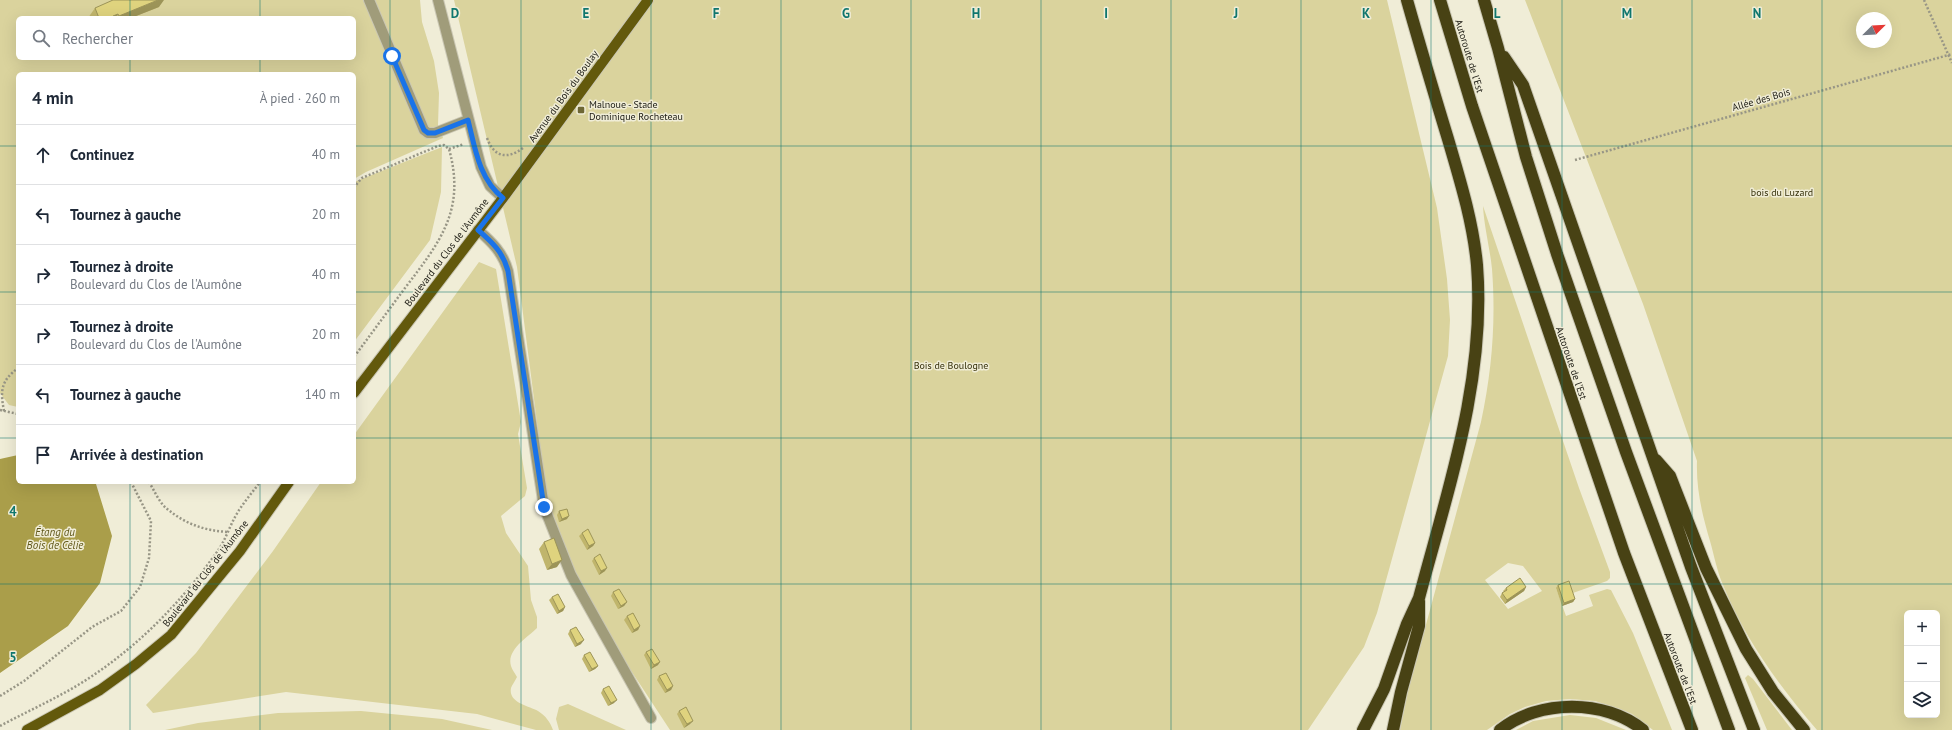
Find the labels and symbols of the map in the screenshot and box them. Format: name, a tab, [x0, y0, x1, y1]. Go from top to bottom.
text: D	[451, 5, 459, 22]
text: E	[583, 5, 590, 22]
text: F	[713, 5, 720, 22]
text: G	[842, 5, 850, 22]
text: H	[972, 5, 980, 22]
text: I	[1104, 5, 1108, 22]
text: J	[1233, 5, 1238, 22]
text: K	[1362, 5, 1370, 22]
text: L	[1494, 5, 1501, 22]
text: M	[1622, 5, 1632, 22]
text: N	[1753, 5, 1761, 22]
north arrow	[1856, 12, 1892, 48]
street label: Autoroute de l’Est	[1452, 18, 1487, 95]
route start	[383, 47, 401, 65]
street label: Avenue du Bois du Boulay	[526, 47, 601, 145]
street label: Allée des Bois	[1731, 85, 1792, 114]
place label: Malnoue - Stade Dominique Rocheteau	[589, 98, 683, 123]
marker: Malnoue - Stade Dominique Rocheteau	[576, 105, 586, 115]
park label: bois du Luzard	[1751, 186, 1813, 199]
street label: Boulevard du Clos de l'Aumône	[401, 196, 491, 309]
street label: Autoroute de l’Est	[1553, 325, 1590, 402]
park label: Bois de Boulogne	[914, 359, 988, 372]
route end	[535, 498, 553, 516]
text: 4	[9, 503, 17, 520]
street label: Boulevard du Clos de l'Aumône	[160, 517, 251, 629]
water label: Étang du Bois de Célie	[27, 525, 83, 552]
street label: Autoroute de l’Est	[1661, 630, 1700, 707]
text: 5	[9, 649, 17, 666]

